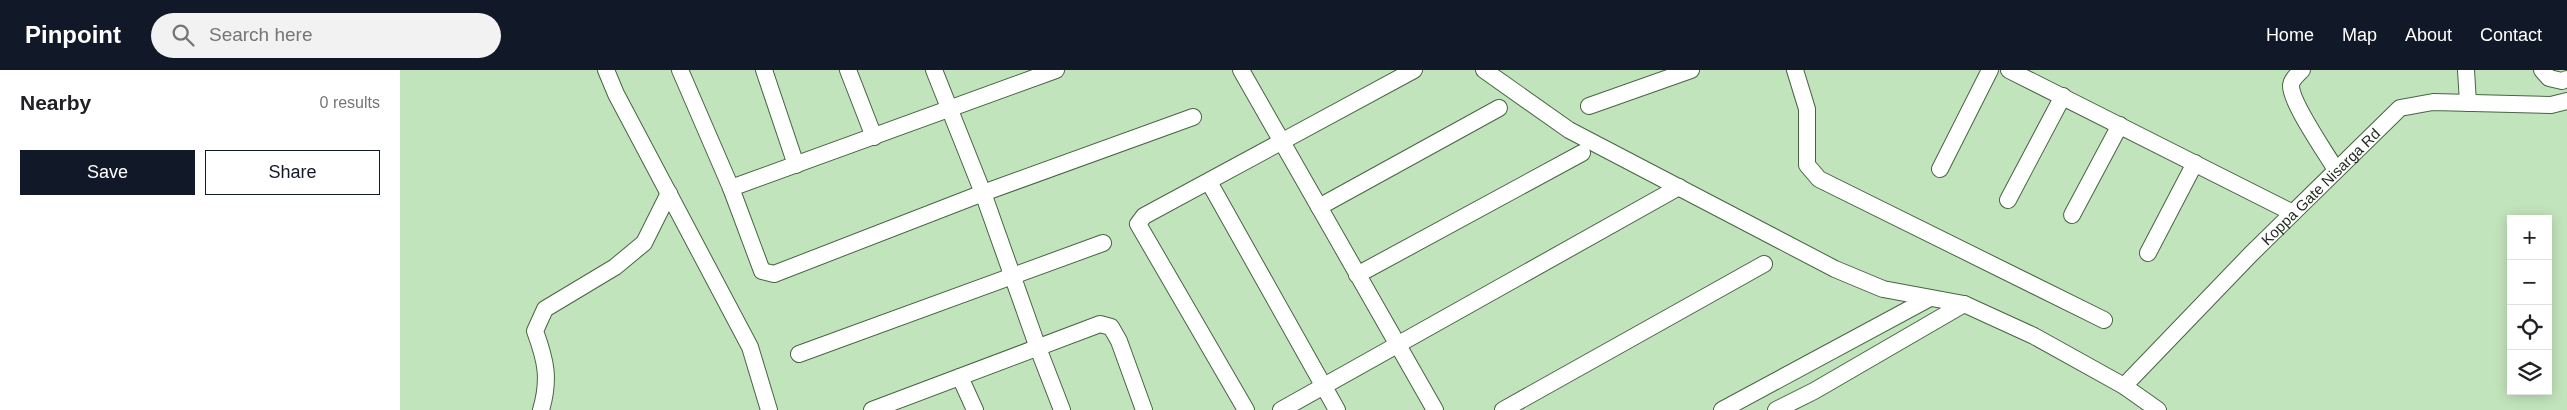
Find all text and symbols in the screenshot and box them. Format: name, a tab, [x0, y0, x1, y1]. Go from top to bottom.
search box	[151, 13, 501, 58]
text: Pinpoint	[25, 21, 121, 48]
icon: search	[169, 21, 197, 49]
text: Search here	[209, 24, 313, 45]
text: Home	[2266, 25, 2314, 45]
text: Map	[2342, 25, 2377, 45]
text: About	[2405, 25, 2452, 45]
text: Contact	[2480, 25, 2542, 45]
text: Nearby	[20, 91, 91, 114]
text: 0 results	[320, 94, 380, 111]
street label: Koppa Gate Nisarga Rd	[2257, 124, 2383, 248]
button: Save	[20, 150, 195, 195]
button: Share	[205, 150, 380, 195]
map controls	[2507, 215, 2552, 395]
button: +	[2507, 215, 2552, 260]
button: −	[2507, 260, 2552, 305]
button: locate	[2507, 305, 2552, 350]
button: layers	[2507, 350, 2552, 395]

